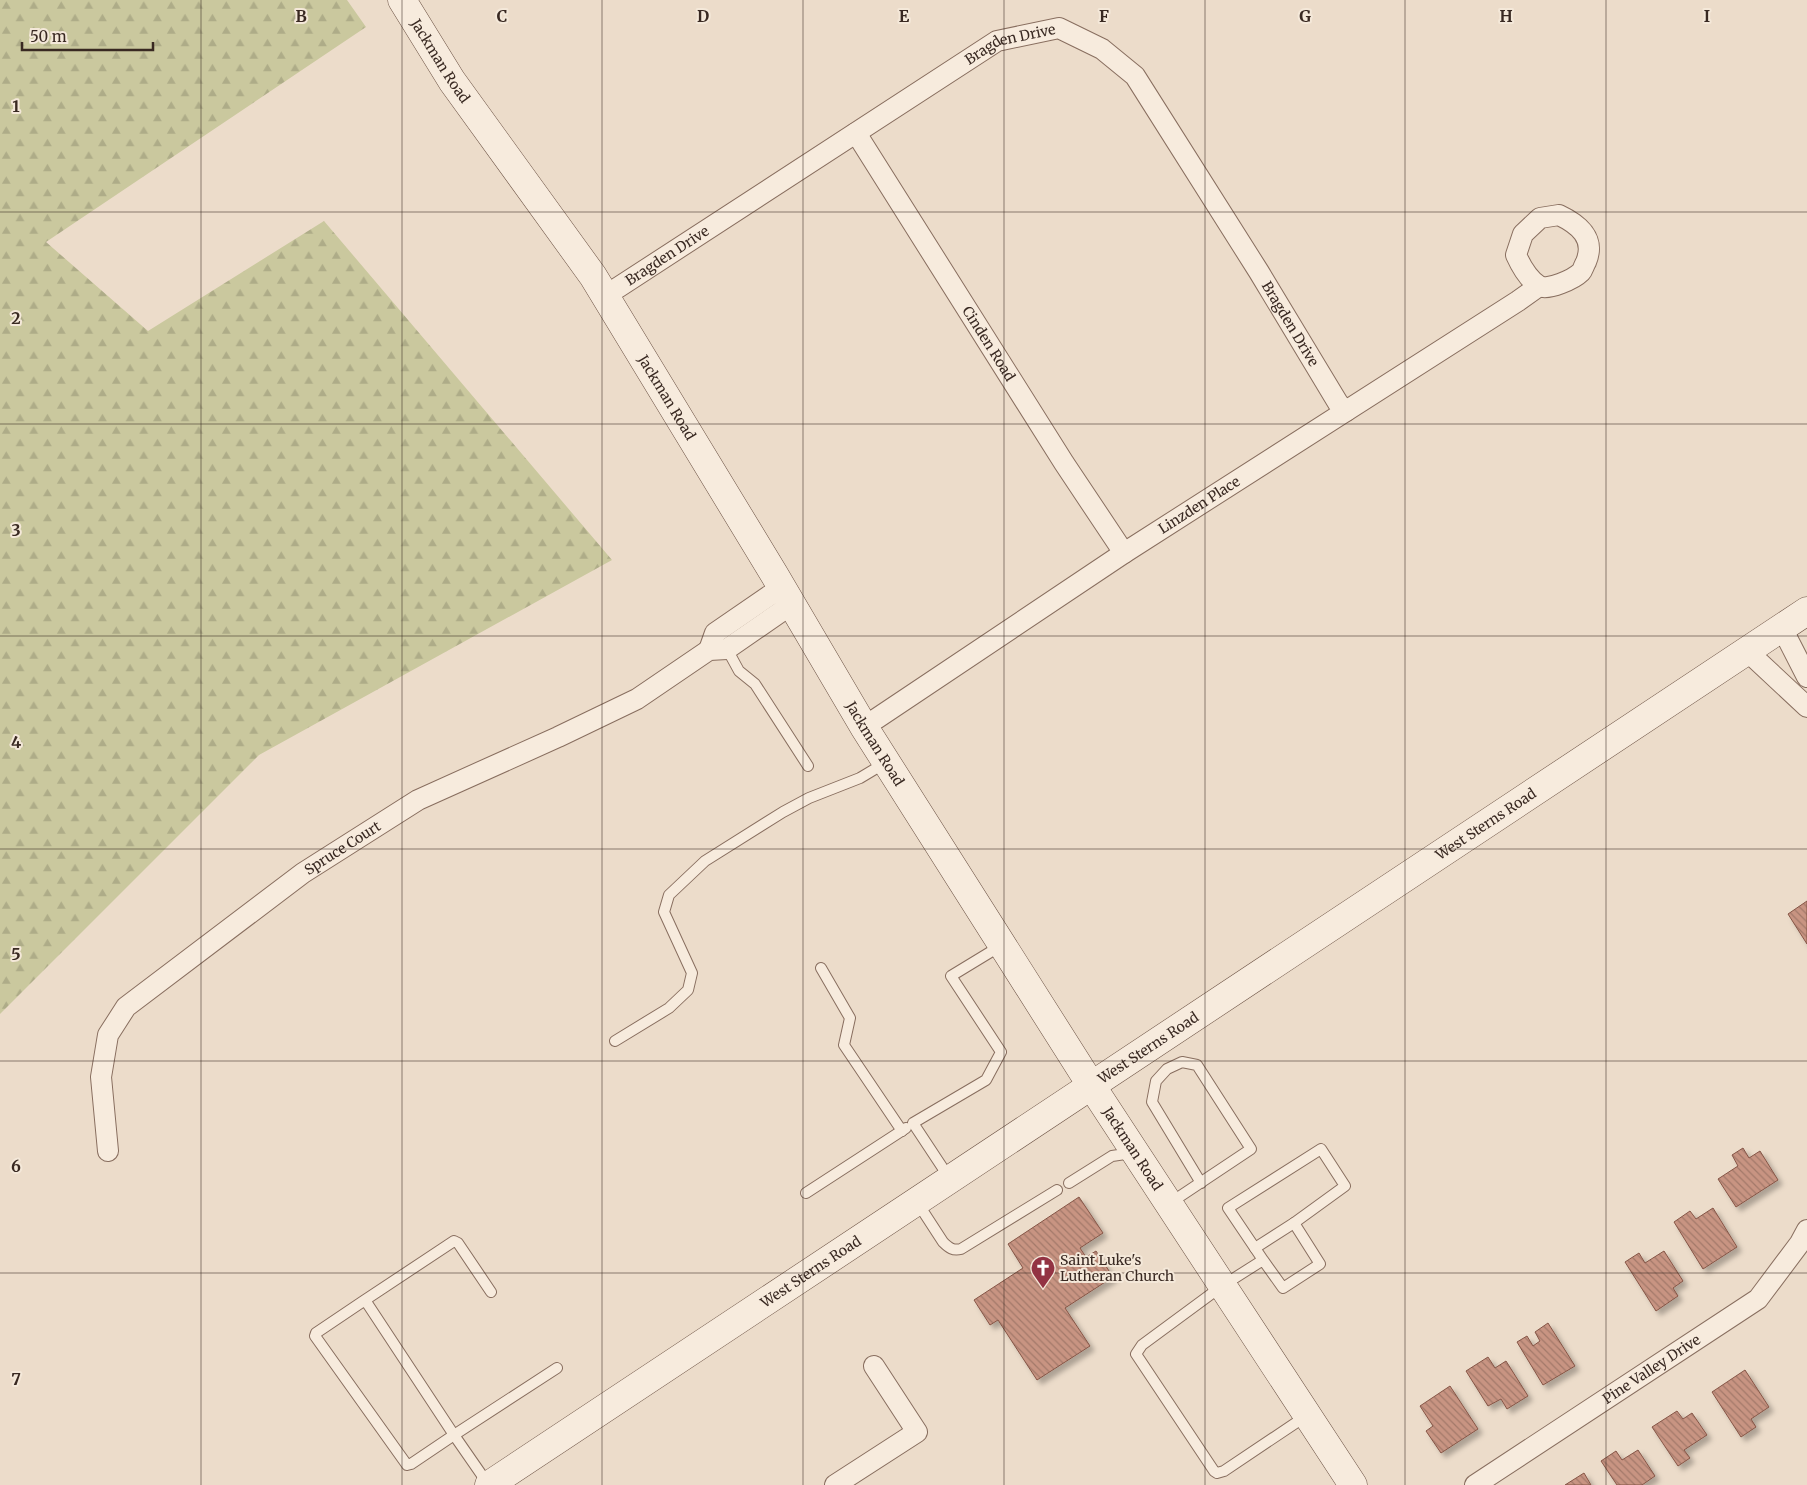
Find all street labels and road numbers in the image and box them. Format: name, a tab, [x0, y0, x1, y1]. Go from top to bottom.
street label: Jackman Road	[406, 15, 474, 107]
street label: Bragden Drive	[961, 20, 1057, 69]
street label: Bragden Drive	[622, 222, 712, 289]
street label: Bragden Drive	[1258, 278, 1323, 370]
street label: Cinden Road	[958, 303, 1019, 385]
street label: Jackman Road	[634, 351, 700, 444]
street label: Linzden Place	[1155, 472, 1243, 538]
street label: Jackman Road	[841, 697, 908, 790]
street label: West Sterns Road	[1431, 784, 1540, 864]
street label: Spruce Court	[301, 817, 385, 879]
street label: West Sterns Road	[1094, 1008, 1202, 1088]
street label: Jackman Road	[1098, 1103, 1167, 1194]
street label: West Sterns Road	[756, 1232, 865, 1312]
street label: Pine Valley Drive	[1599, 1330, 1704, 1408]

